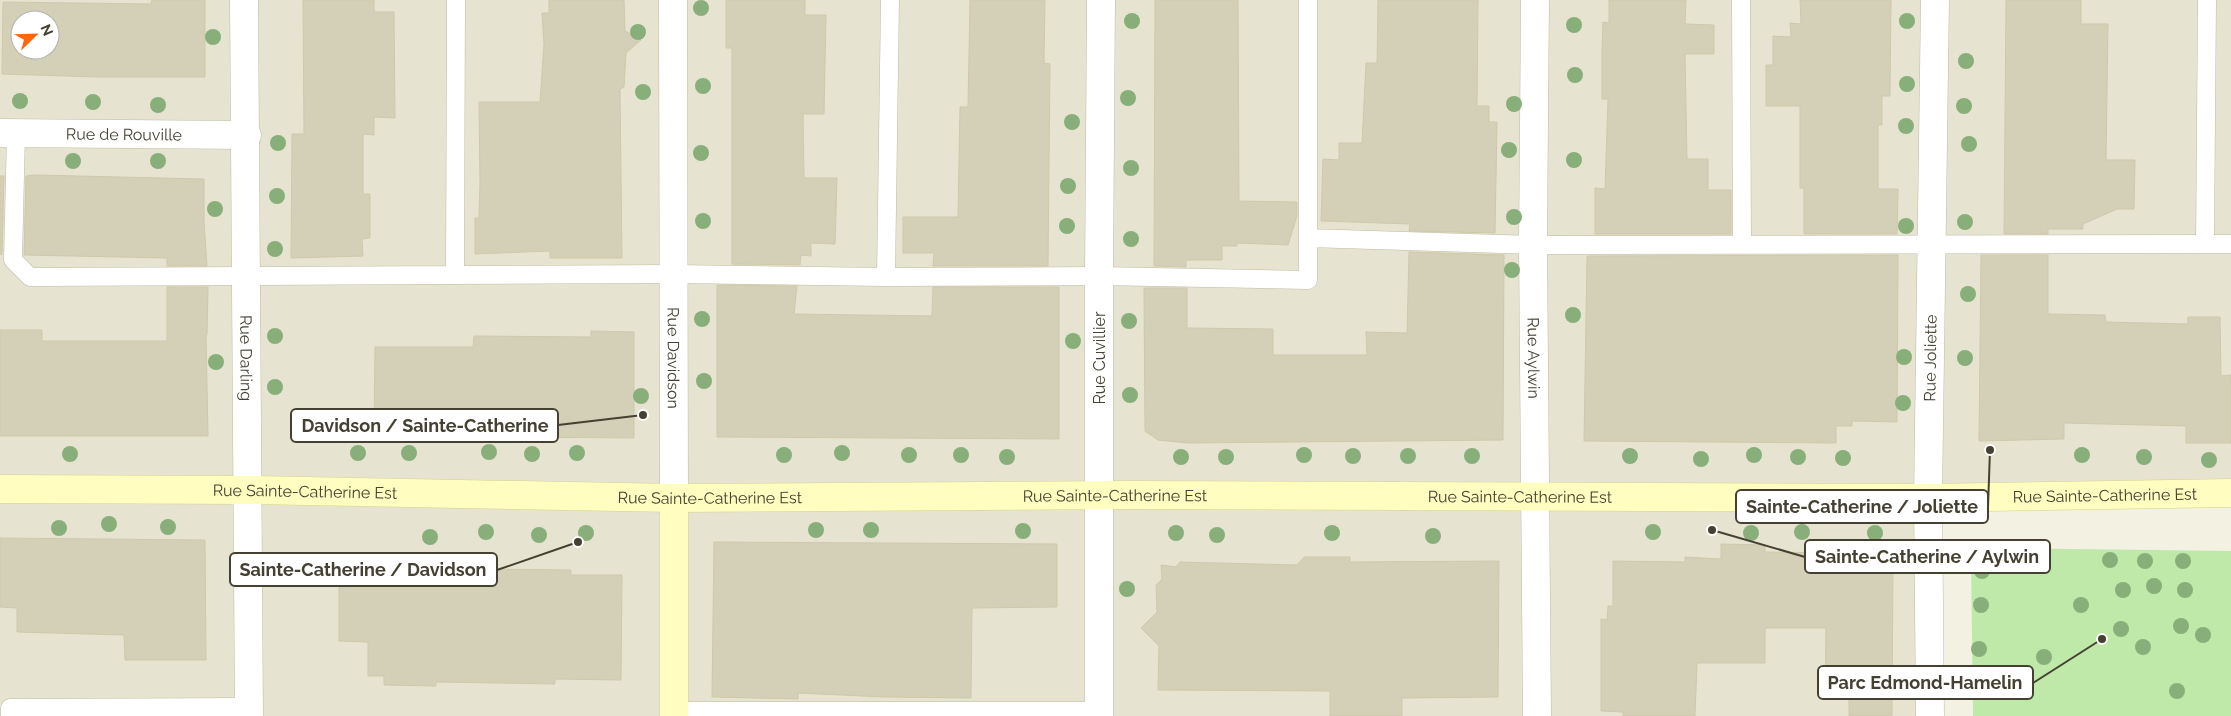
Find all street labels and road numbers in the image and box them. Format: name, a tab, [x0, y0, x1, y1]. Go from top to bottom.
street label: Rue de Rouville	[66, 124, 182, 144]
street label: Rue Davidson	[664, 307, 683, 409]
street label: Rue Cuvillier	[1090, 311, 1109, 405]
street label: Rue Joliette	[1920, 314, 1940, 402]
street label: Rue Darling	[237, 315, 256, 401]
street label: Rue Aylwin	[1524, 317, 1544, 399]
street label: Rue Sainte-Catherine Est	[213, 480, 398, 502]
street label: Rue Sainte-Catherine Est	[2012, 484, 2198, 506]
street label: Rue Sainte-Catherine Est	[1023, 485, 1208, 505]
street label: Rue Sainte-Catherine Est	[618, 487, 803, 508]
street label: Rue Sainte-Catherine Est	[1428, 487, 1613, 506]

